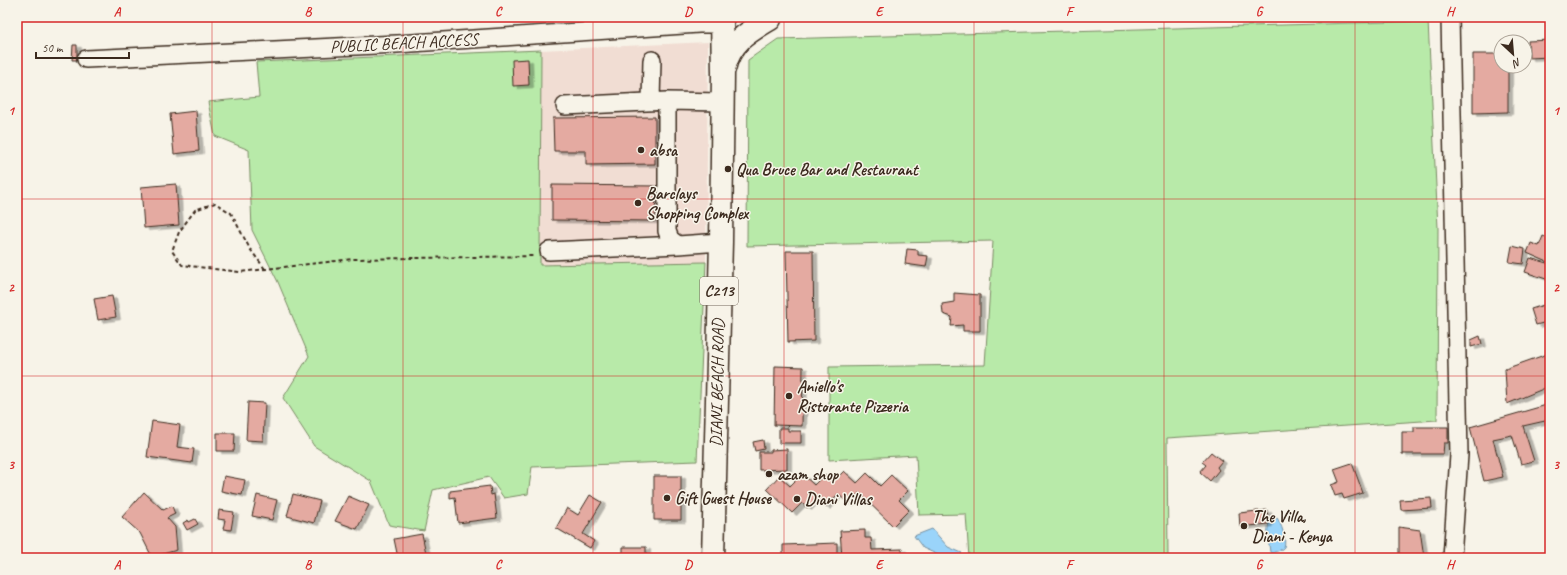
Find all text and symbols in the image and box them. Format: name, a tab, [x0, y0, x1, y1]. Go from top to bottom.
text: A	[114, 4, 122, 20]
text: B	[305, 4, 313, 20]
text: C	[495, 4, 503, 20]
text: D	[684, 4, 693, 20]
text: E	[876, 4, 885, 20]
text: F	[1066, 4, 1075, 20]
text: G	[1256, 4, 1264, 20]
text: H	[1446, 4, 1456, 20]
street label: PUBLIC BEACH ACCESS	[329, 28, 481, 57]
scale bar	[36, 34, 129, 60]
north arrow	[1493, 34, 1533, 74]
text: 50 m	[42, 40, 64, 56]
text: N	[1509, 55, 1524, 72]
text: 1	[8, 103, 16, 119]
text: 1	[1553, 103, 1561, 119]
place label: absa	[649, 140, 679, 161]
marker: absa	[636, 145, 646, 155]
place label: Qua Bruce Bar and Restaurant	[736, 159, 920, 180]
marker: Qua Bruce Bar and Restaurant	[723, 164, 733, 174]
place label: Barclays Shopping Complex	[646, 183, 750, 224]
marker: Barclays Shopping Complex	[633, 198, 643, 208]
road number: C213	[700, 277, 738, 305]
text: 2	[8, 280, 15, 296]
text: 2	[1553, 280, 1560, 296]
street label: DIANI BEACH ROAD	[705, 317, 729, 447]
place label: Aniello's Ristorante Pizzeria	[797, 376, 910, 417]
marker: Aniello's Ristorante Pizzeria	[784, 391, 794, 401]
text: 3	[8, 457, 15, 473]
text: 3	[1553, 457, 1560, 473]
place label: azam shop	[777, 464, 840, 485]
marker: azam shop	[764, 469, 774, 479]
place label: Gift Guest House	[675, 488, 772, 509]
place label: Diani Villas	[805, 489, 873, 510]
marker: Gift Guest House	[662, 493, 672, 503]
marker: Diani Villas	[792, 494, 802, 504]
place label: The Villa, Diani - Kenya	[1252, 506, 1334, 547]
marker: The Villa, Diani - Kenya	[1239, 521, 1249, 531]
text: A	[114, 557, 122, 573]
text: B	[305, 557, 313, 573]
text: C	[495, 557, 503, 573]
text: D	[684, 557, 693, 573]
text: E	[876, 557, 885, 573]
text: F	[1066, 557, 1075, 573]
text: G	[1256, 557, 1264, 573]
text: H	[1446, 557, 1456, 573]

